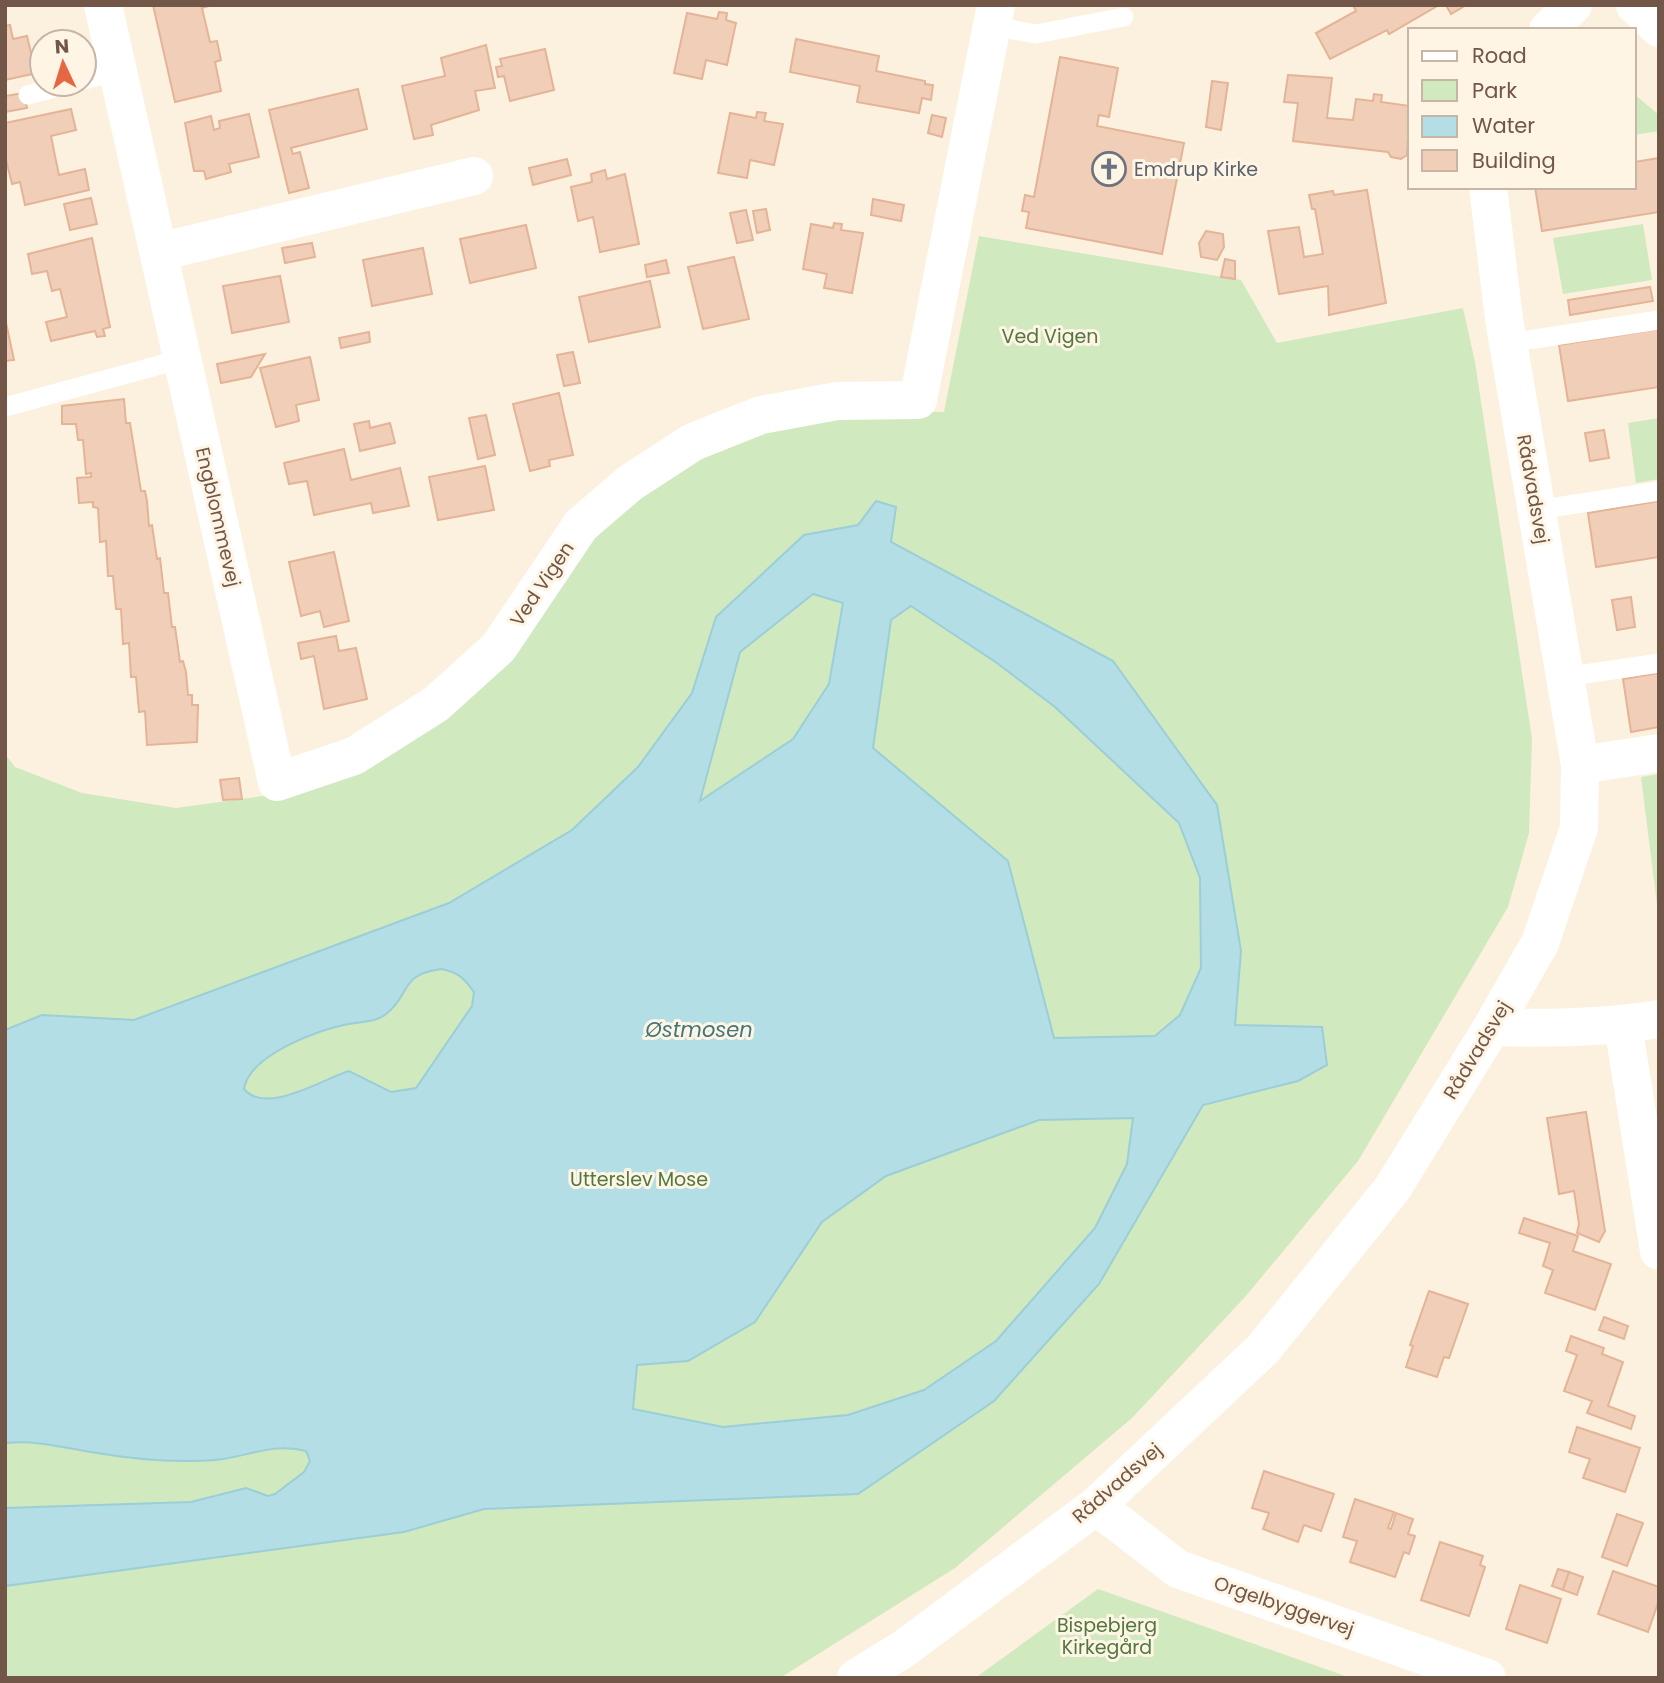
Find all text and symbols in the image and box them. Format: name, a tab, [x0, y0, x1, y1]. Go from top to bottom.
north arrow	[28, 28, 98, 98]
legend	[1408, 28, 1636, 189]
text: N	[54, 33, 70, 61]
text: Road	[1472, 41, 1527, 70]
text: Park	[1472, 76, 1517, 105]
text: Water	[1472, 111, 1535, 140]
text: Building	[1472, 146, 1556, 175]
church icon: Emdrup Kirke	[1090, 150, 1128, 188]
place label: Emdrup Kirke	[1134, 156, 1258, 183]
park label: Ved Vigen	[1002, 323, 1098, 350]
street label: Rådvadsvej	[1510, 432, 1556, 546]
street label: Engblommevej	[189, 445, 247, 589]
street label: Ved Vigen	[504, 536, 580, 632]
street label: Rådvadsvej	[1437, 996, 1517, 1104]
water label: Østmosen	[644, 1015, 753, 1044]
park label: Utterslev Mose	[570, 1166, 708, 1193]
street label: Rådvadsvej	[1066, 1437, 1168, 1529]
street label: Orgelbyggervej	[1210, 1569, 1358, 1643]
park label: Bispebjerg Kirkegård	[1057, 1612, 1157, 1661]

